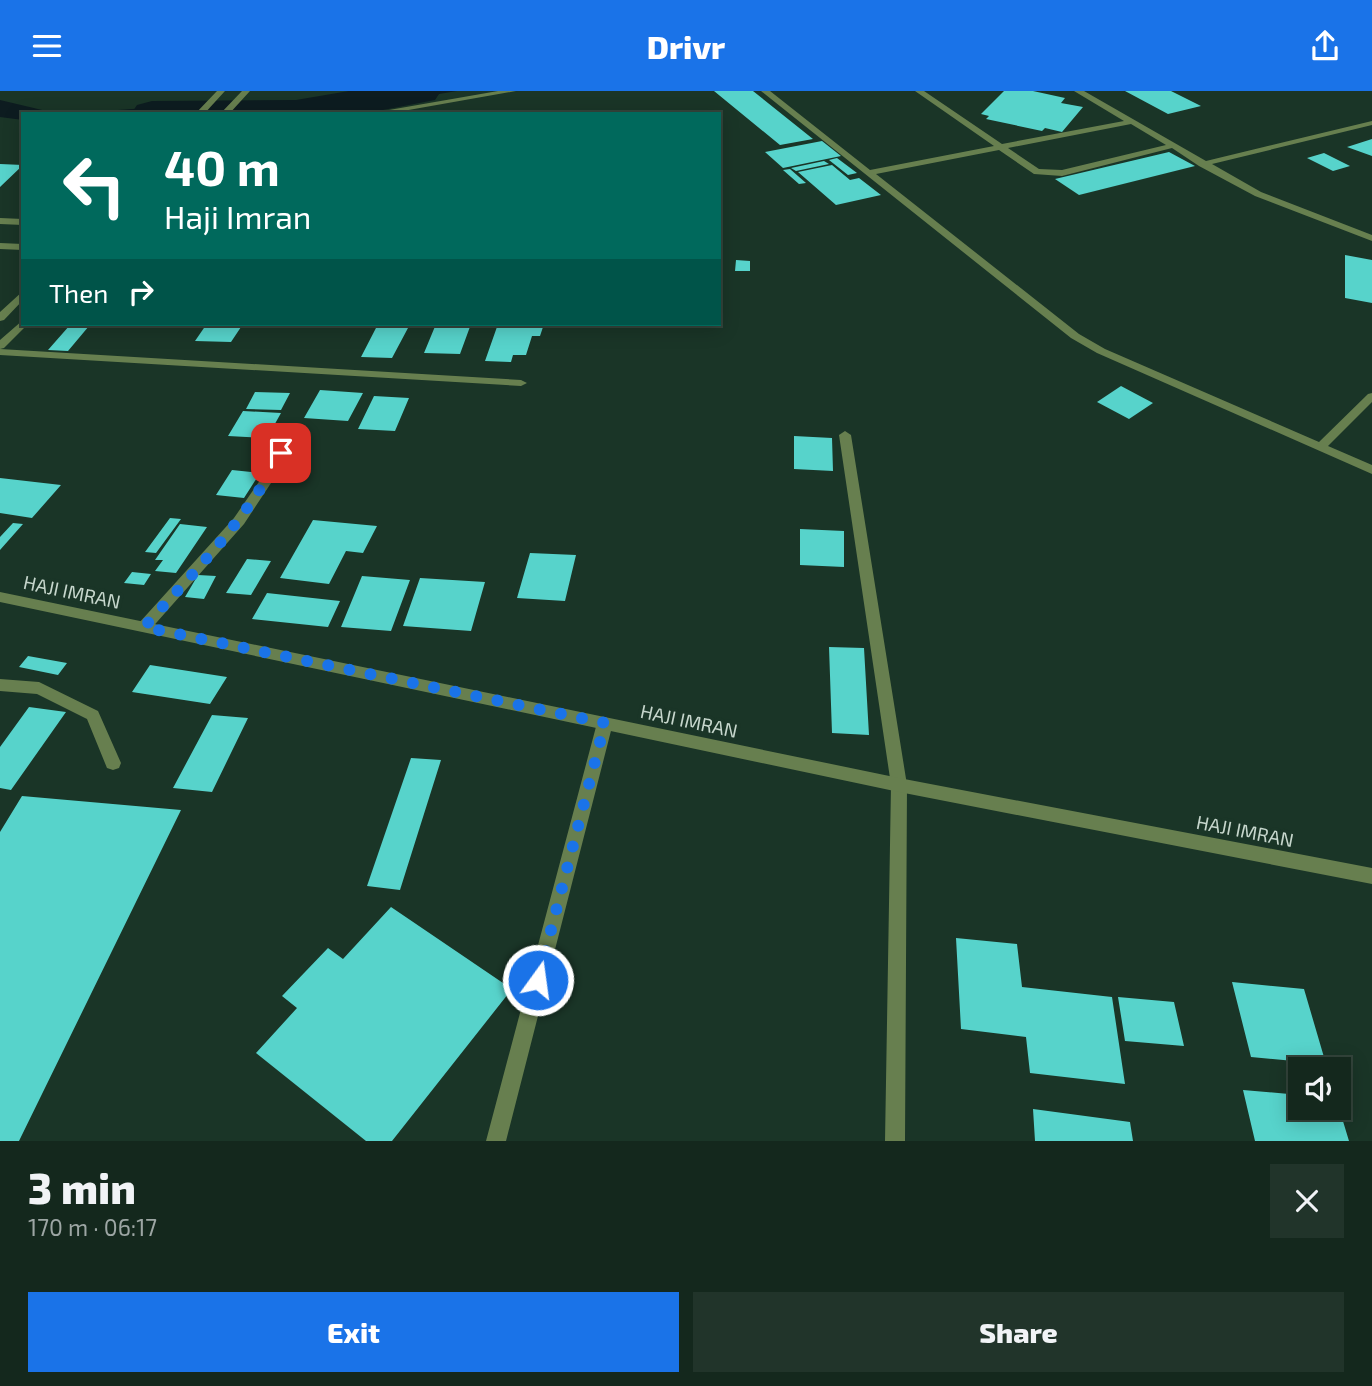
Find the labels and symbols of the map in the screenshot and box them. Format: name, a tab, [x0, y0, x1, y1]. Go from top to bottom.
pin	[251, 423, 311, 483]
street label: HAJI IMRAN	[21, 570, 123, 613]
street label: HAJI IMRAN	[638, 699, 740, 742]
street label: HAJI IMRAN	[1194, 810, 1296, 851]
position arrow	[501, 943, 575, 1017]

